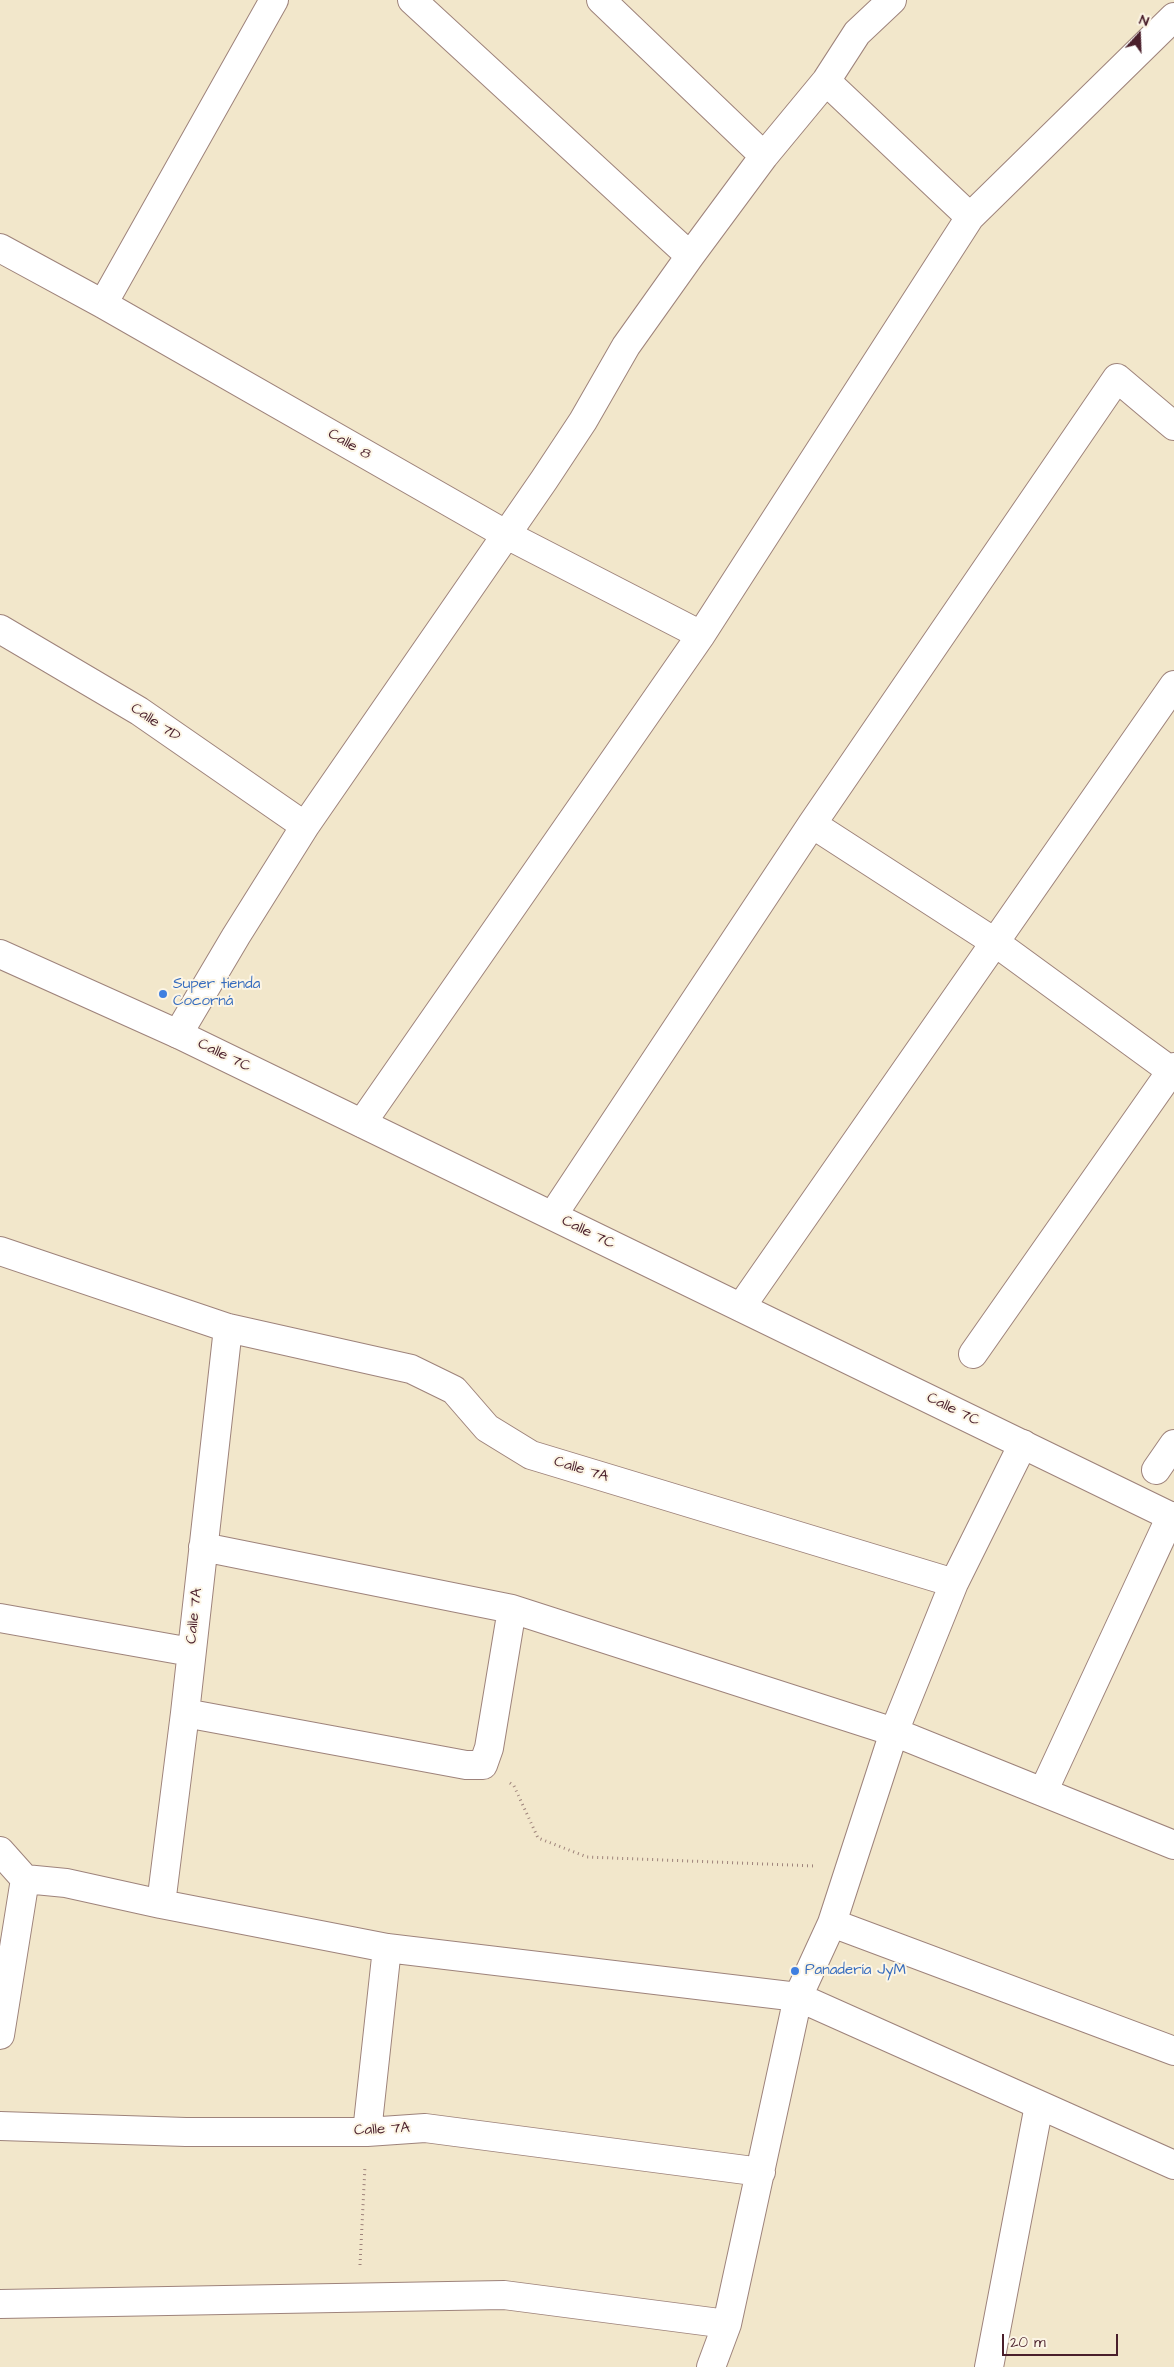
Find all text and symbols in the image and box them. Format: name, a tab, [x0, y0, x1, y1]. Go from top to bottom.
north arrow	[1114, 10, 1164, 60]
text: N	[1137, 10, 1152, 32]
street label: Calle 8	[324, 426, 374, 464]
street label: Calle 7D	[127, 700, 183, 746]
place label: Super tienda Cocorná	[173, 976, 260, 1011]
marker: Super tienda Cocorná	[157, 988, 169, 1000]
street label: Calle 7C	[194, 1035, 254, 1077]
street label: Calle 7C	[558, 1212, 618, 1254]
street label: Calle 7C	[923, 1389, 983, 1431]
street label: Calle 7A	[552, 1453, 610, 1487]
street label: Calle 7A	[183, 1587, 207, 1645]
place label: Panadería JyM	[805, 1962, 906, 1980]
marker: Panadería JyM	[789, 1965, 801, 1977]
street label: Calle 7A	[354, 2120, 410, 2140]
scale bar	[1004, 2324, 1120, 2356]
text: 20 m	[1010, 2332, 1046, 2353]

